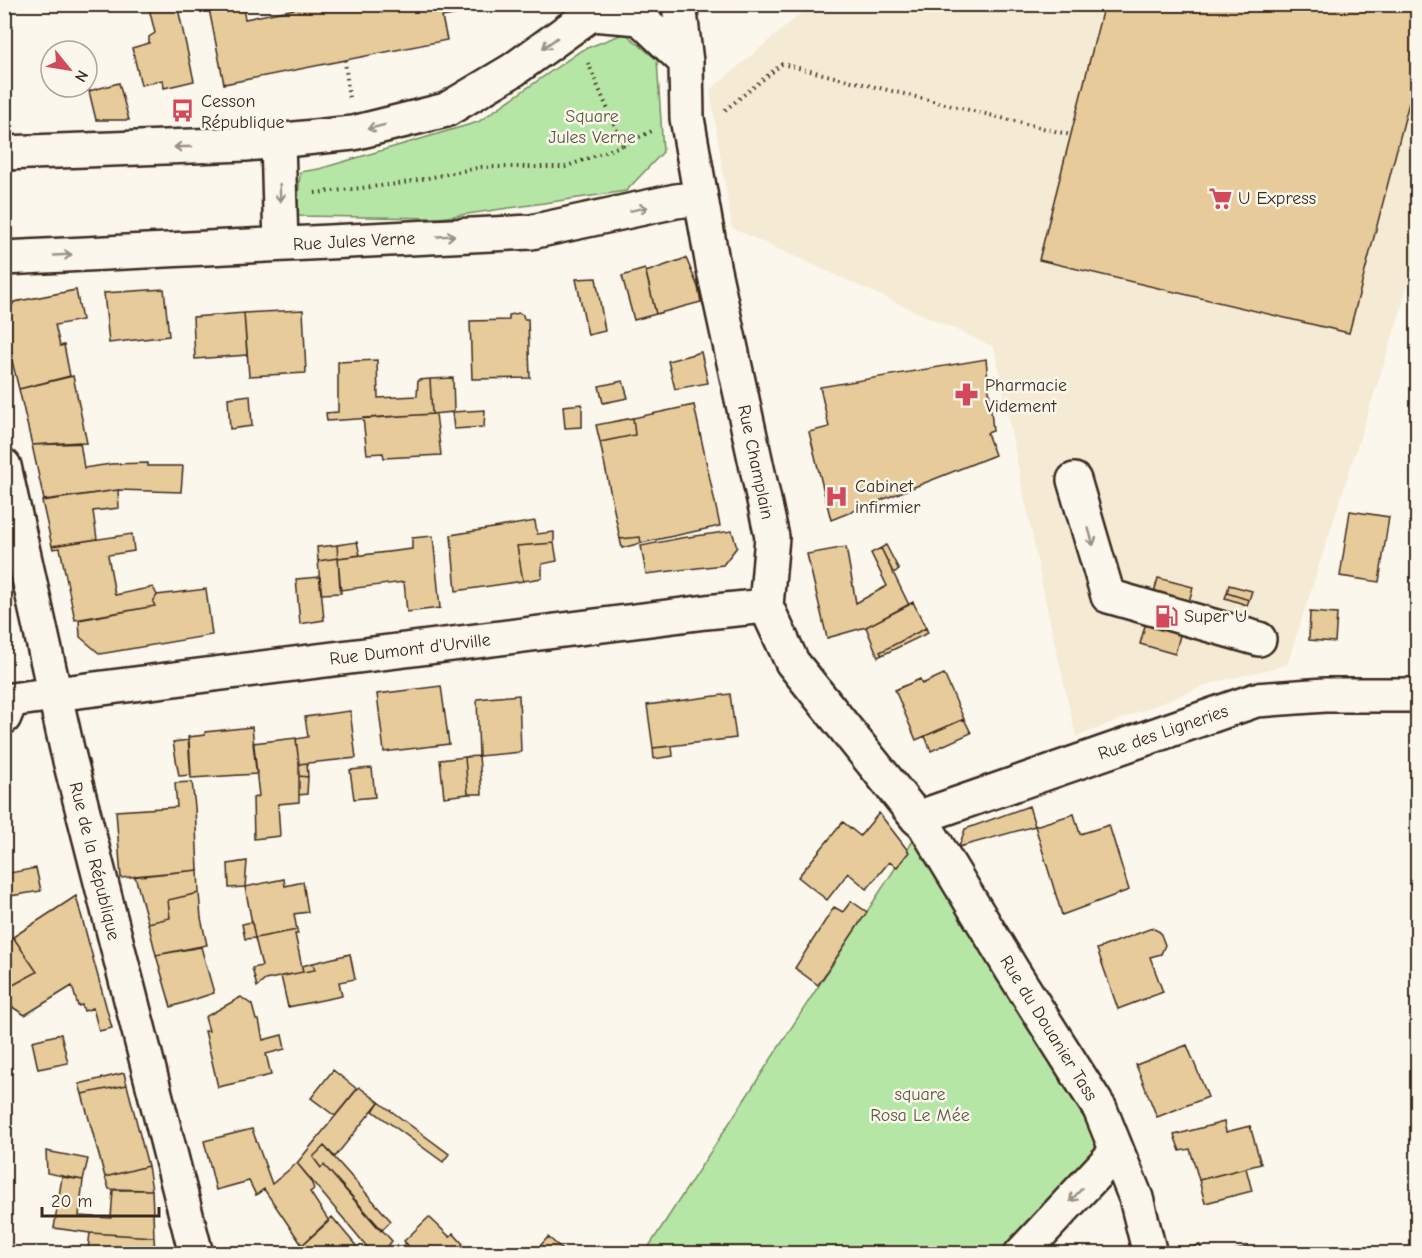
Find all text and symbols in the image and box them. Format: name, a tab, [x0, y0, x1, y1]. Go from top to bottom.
one-way arrow	[542, 37, 558, 49]
north arrow	[39, 39, 99, 99]
text: N	[71, 67, 92, 85]
place label: Cesson République	[201, 91, 284, 133]
bus stop icon: Cesson République	[170, 98, 196, 124]
park label: Square Jules Verne	[548, 106, 636, 148]
one-way arrow	[367, 121, 386, 133]
one-way arrow	[173, 141, 193, 152]
one-way arrow	[274, 183, 286, 203]
supermarket icon: U Express	[1207, 185, 1233, 211]
place label: U Express	[1238, 188, 1316, 209]
one-way arrow	[629, 203, 648, 214]
street label: Rue Jules Verne	[292, 228, 416, 255]
one-way arrow	[436, 231, 456, 242]
one-way arrow	[52, 250, 72, 261]
place label: Pharmacie Videment	[985, 375, 1067, 417]
pharmacy icon: Pharmacie Videment	[954, 382, 980, 408]
street label: Rue Champlain	[733, 403, 778, 521]
place label: Cabinet infirmier	[855, 476, 921, 518]
hospital icon: Cabinet infirmier	[824, 483, 850, 509]
one-way arrow	[1086, 527, 1097, 546]
fuel station icon: Super U	[1153, 603, 1179, 629]
place label: Super U	[1184, 606, 1247, 627]
street label: Rue Dumont d'Urville	[328, 629, 492, 670]
street label: Rue des Ligneries	[1095, 700, 1231, 765]
street label: Rue de la République	[65, 780, 124, 942]
street label: Rue du Douanier Tass	[995, 952, 1102, 1105]
park label: square Rosa Le Mée	[870, 1084, 970, 1126]
scale bar	[42, 1180, 159, 1218]
one-way arrow	[1069, 1187, 1083, 1202]
text: 20 m	[51, 1191, 92, 1212]

